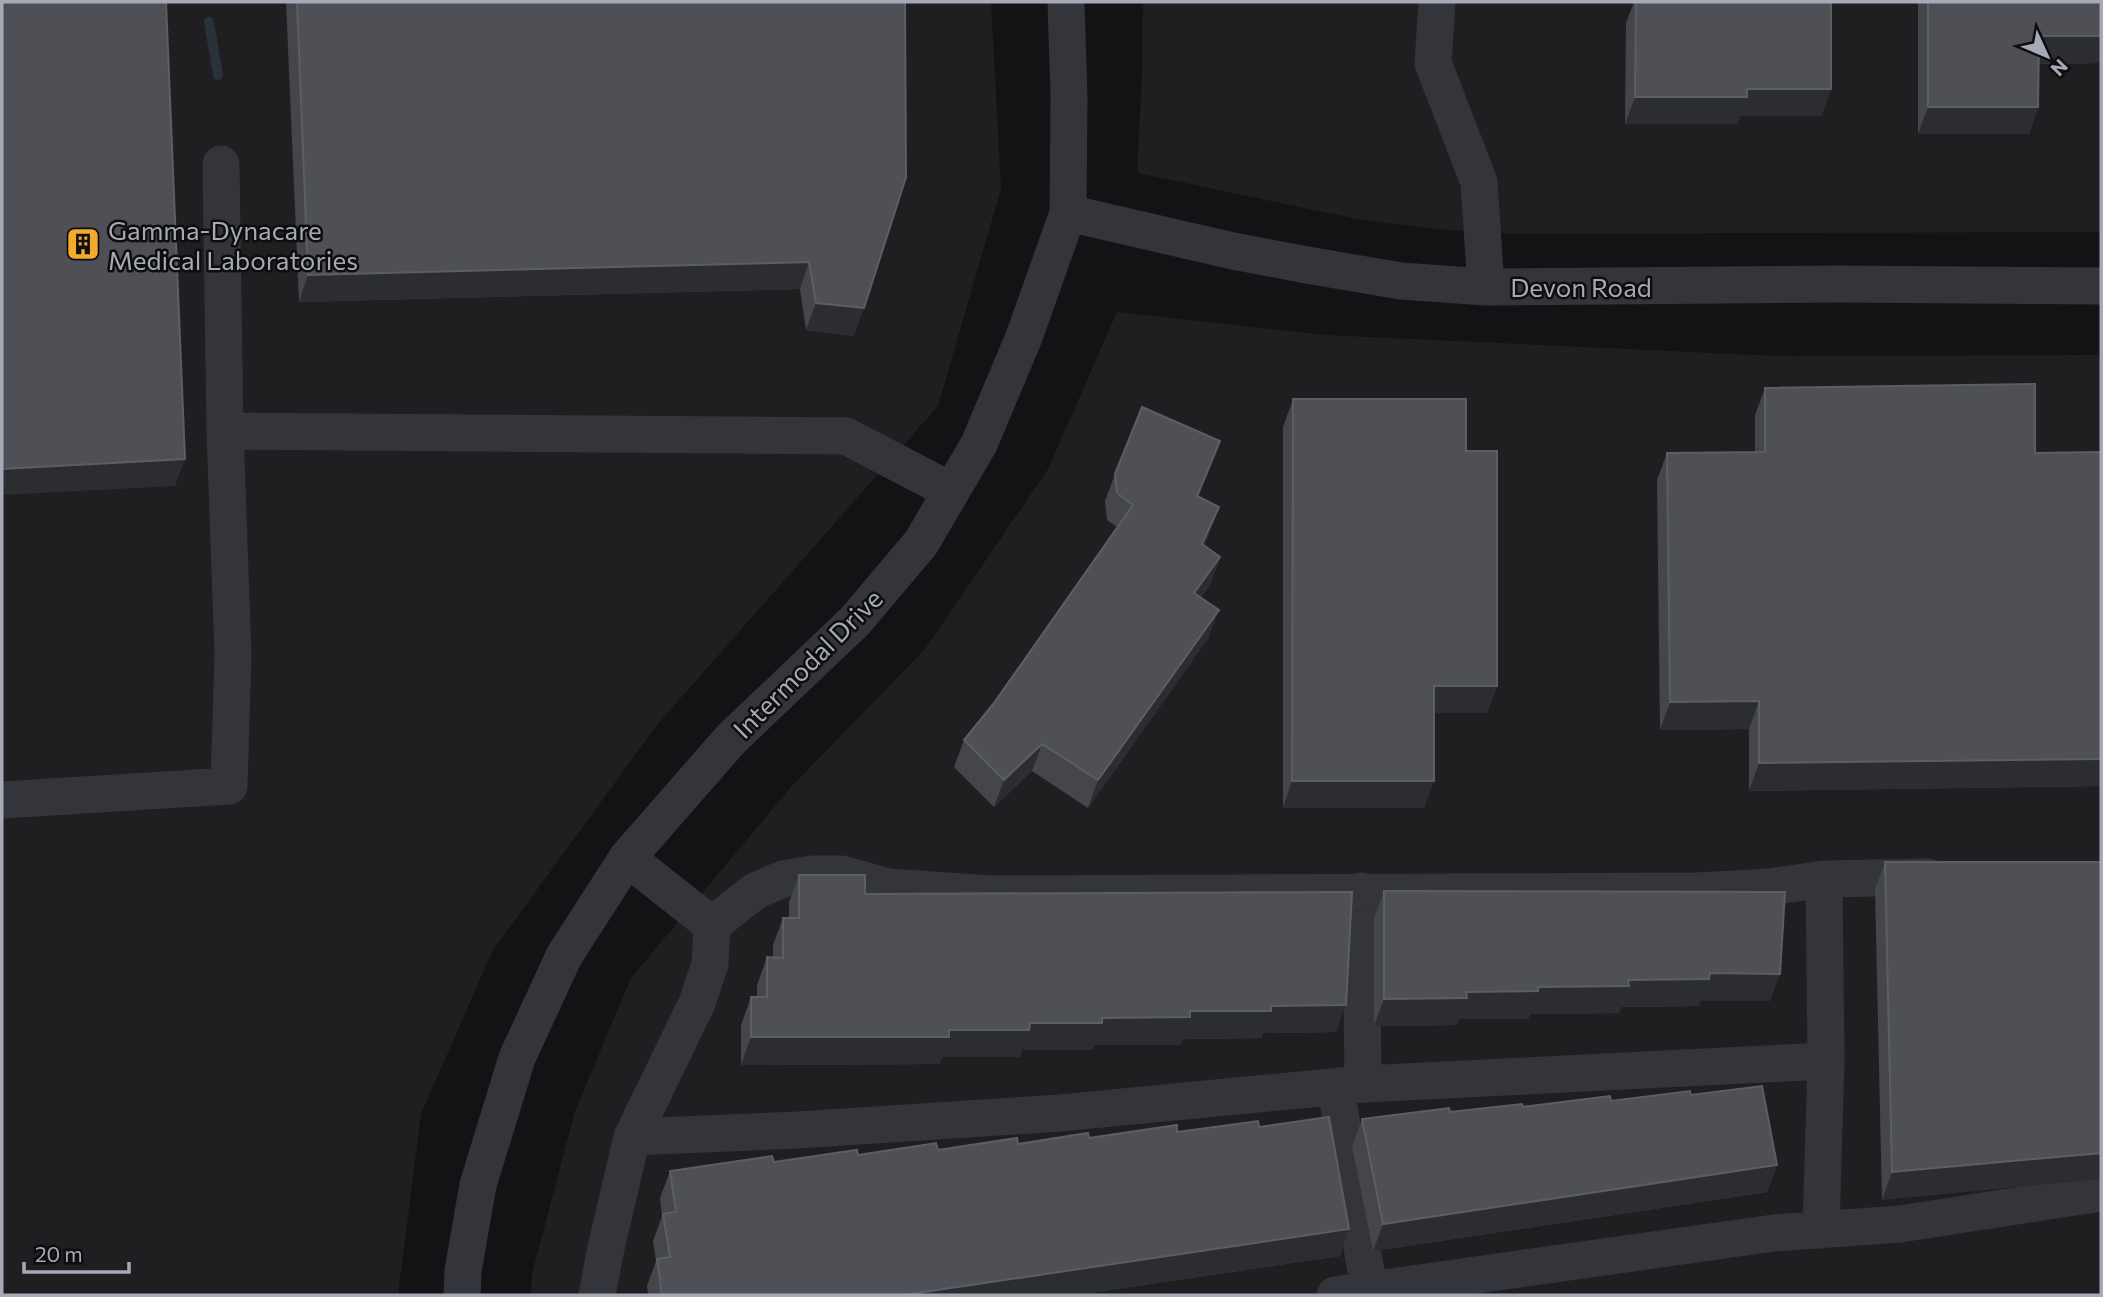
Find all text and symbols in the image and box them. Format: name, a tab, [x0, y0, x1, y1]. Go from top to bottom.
north arrow	[2012, 21, 2082, 91]
text: N	[2046, 55, 2073, 81]
place label: Gamma-Dynacare Medical Laboratories	[108, 214, 358, 275]
building icon: Gamma-Dynacare Medical Laboratories	[64, 225, 102, 263]
street label: Devon Road	[1510, 271, 1652, 302]
street label: Intermodal Drive	[726, 582, 888, 744]
scale bar	[24, 1230, 130, 1274]
text: 20 m	[35, 1241, 83, 1266]

